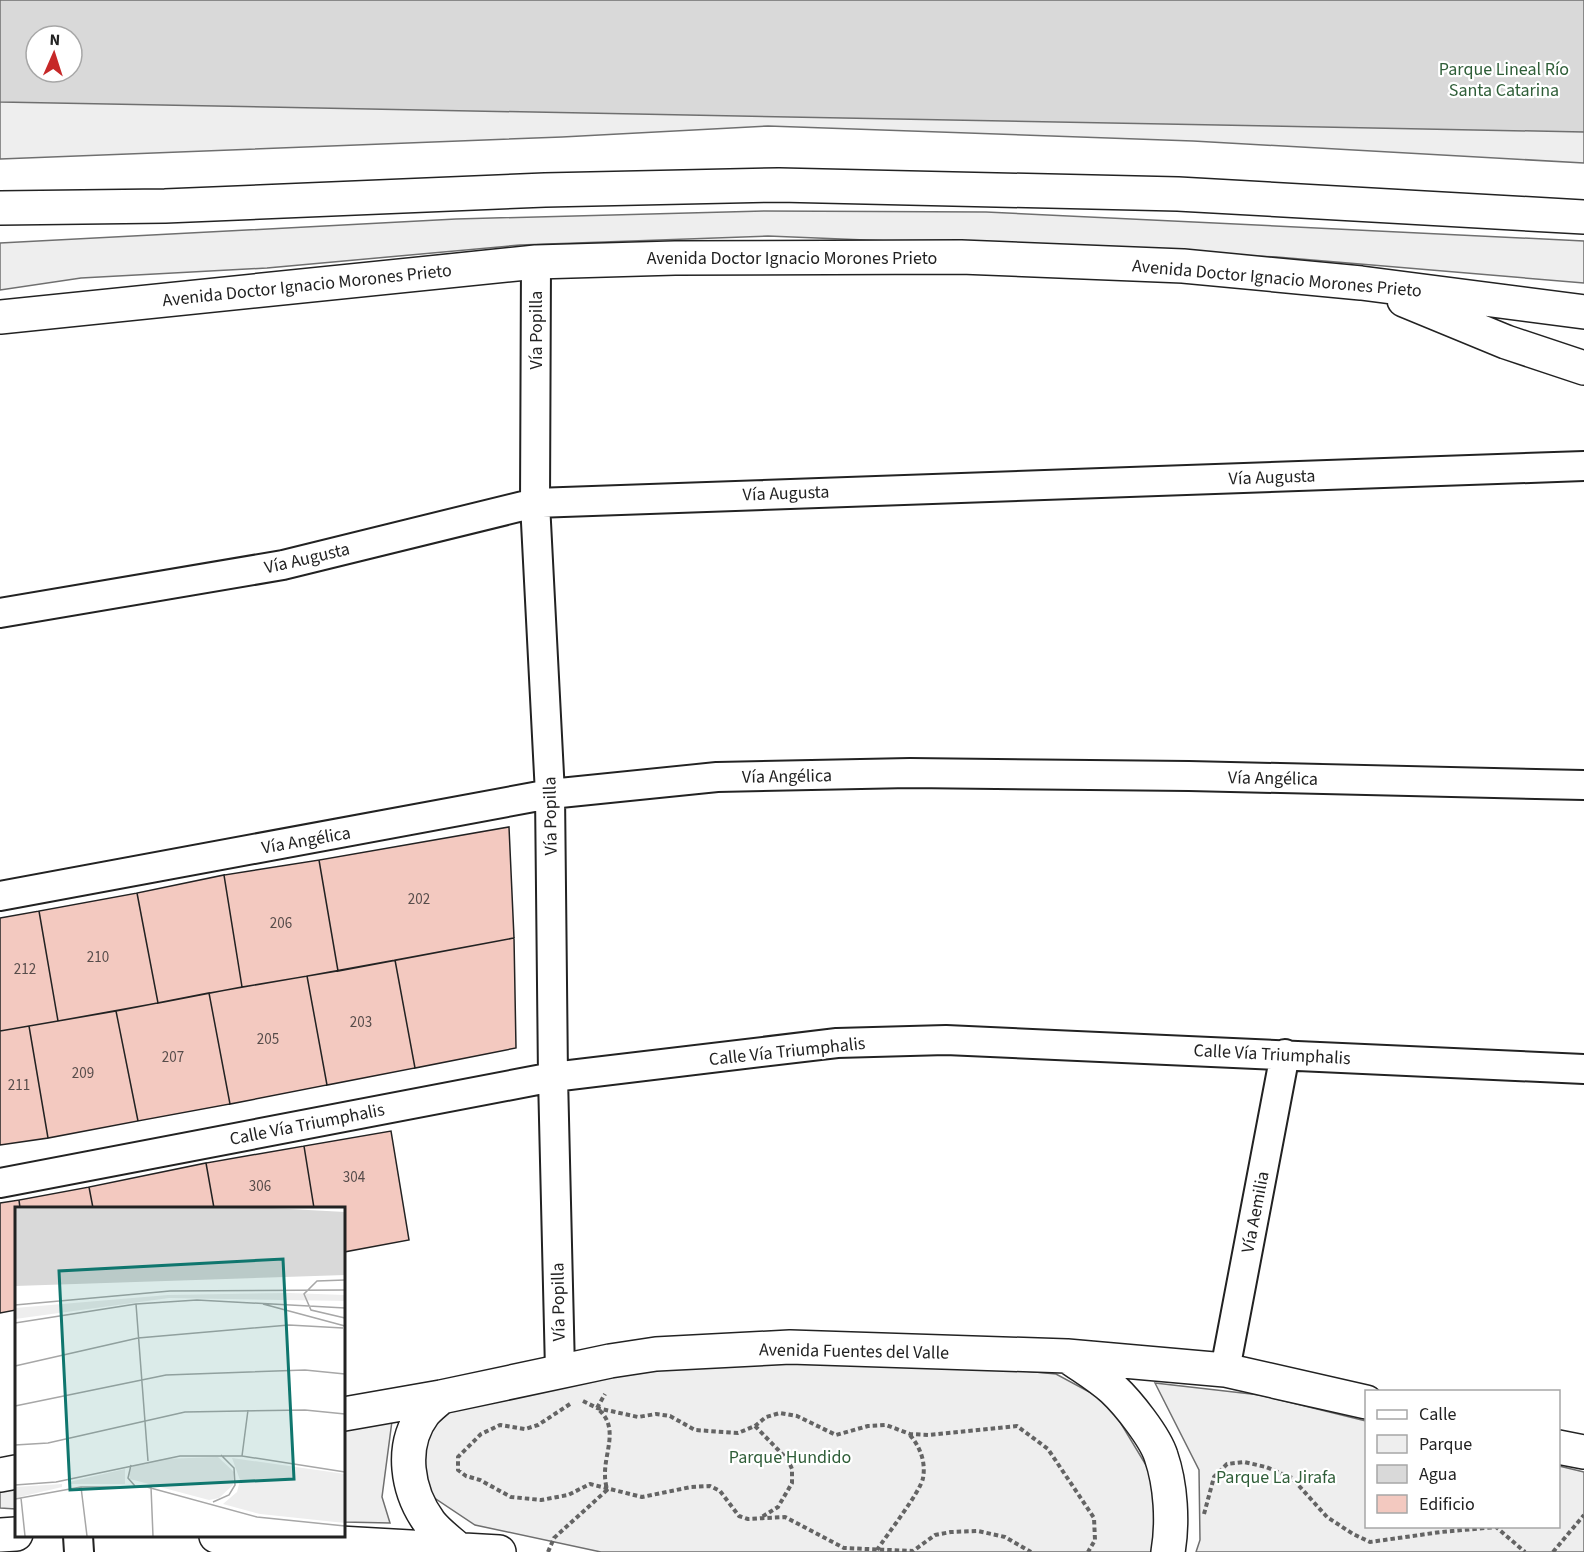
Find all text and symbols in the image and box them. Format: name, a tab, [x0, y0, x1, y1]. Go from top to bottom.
north arrow	[24, 24, 84, 84]
text: N	[49, 29, 61, 51]
park label: Parque Lineal Río Santa Catarina	[1439, 57, 1569, 103]
street label: Avenida Doctor Ignacio Morones Prieto	[647, 246, 937, 271]
street label: Avenida Doctor Ignacio Morones Prieto	[1131, 253, 1423, 304]
street label: Avenida Doctor Ignacio Morones Prieto	[161, 258, 453, 313]
street label: Vía Popilla	[524, 291, 549, 369]
street label: Vía Augusta	[1228, 463, 1316, 492]
street label: Vía Augusta	[742, 479, 830, 508]
street label: Vía Augusta	[262, 537, 352, 580]
street label: Vía Angélica	[742, 763, 832, 790]
street label: Vía Angélica	[1228, 765, 1318, 792]
street label: Vía Popilla	[537, 776, 564, 856]
street label: Vía Angélica	[260, 820, 353, 861]
house number: 202	[408, 889, 430, 910]
house number: 206	[270, 913, 292, 934]
house number: 210	[87, 947, 109, 968]
house number: 212	[14, 959, 36, 980]
house number: 203	[350, 1012, 372, 1033]
house number: 205	[257, 1029, 279, 1050]
street label: Calle Vía Triumphalis	[708, 1031, 867, 1072]
street label: Calle Vía Triumphalis	[1193, 1038, 1351, 1071]
house number: 207	[162, 1047, 184, 1068]
house number: 209	[72, 1063, 94, 1084]
house number: 211	[8, 1075, 30, 1096]
street label: Calle Vía Triumphalis	[228, 1097, 387, 1152]
house number: 304	[343, 1167, 366, 1188]
street label: Vía Aemilia	[1235, 1169, 1276, 1255]
house number: 306	[249, 1176, 271, 1197]
inset map	[15, 1207, 345, 1537]
street label: Vía Popilla	[545, 1262, 572, 1342]
street label: Avenida Fuentes del Valle	[759, 1337, 949, 1366]
legend	[1365, 1390, 1560, 1528]
text: Calle	[1419, 1402, 1457, 1427]
text: Parque	[1419, 1432, 1472, 1457]
park label: Parque Hundido	[729, 1445, 851, 1470]
text: Agua	[1419, 1462, 1457, 1487]
park label: Parque La Jirafa	[1216, 1465, 1336, 1490]
text: Edificio	[1419, 1492, 1475, 1517]

